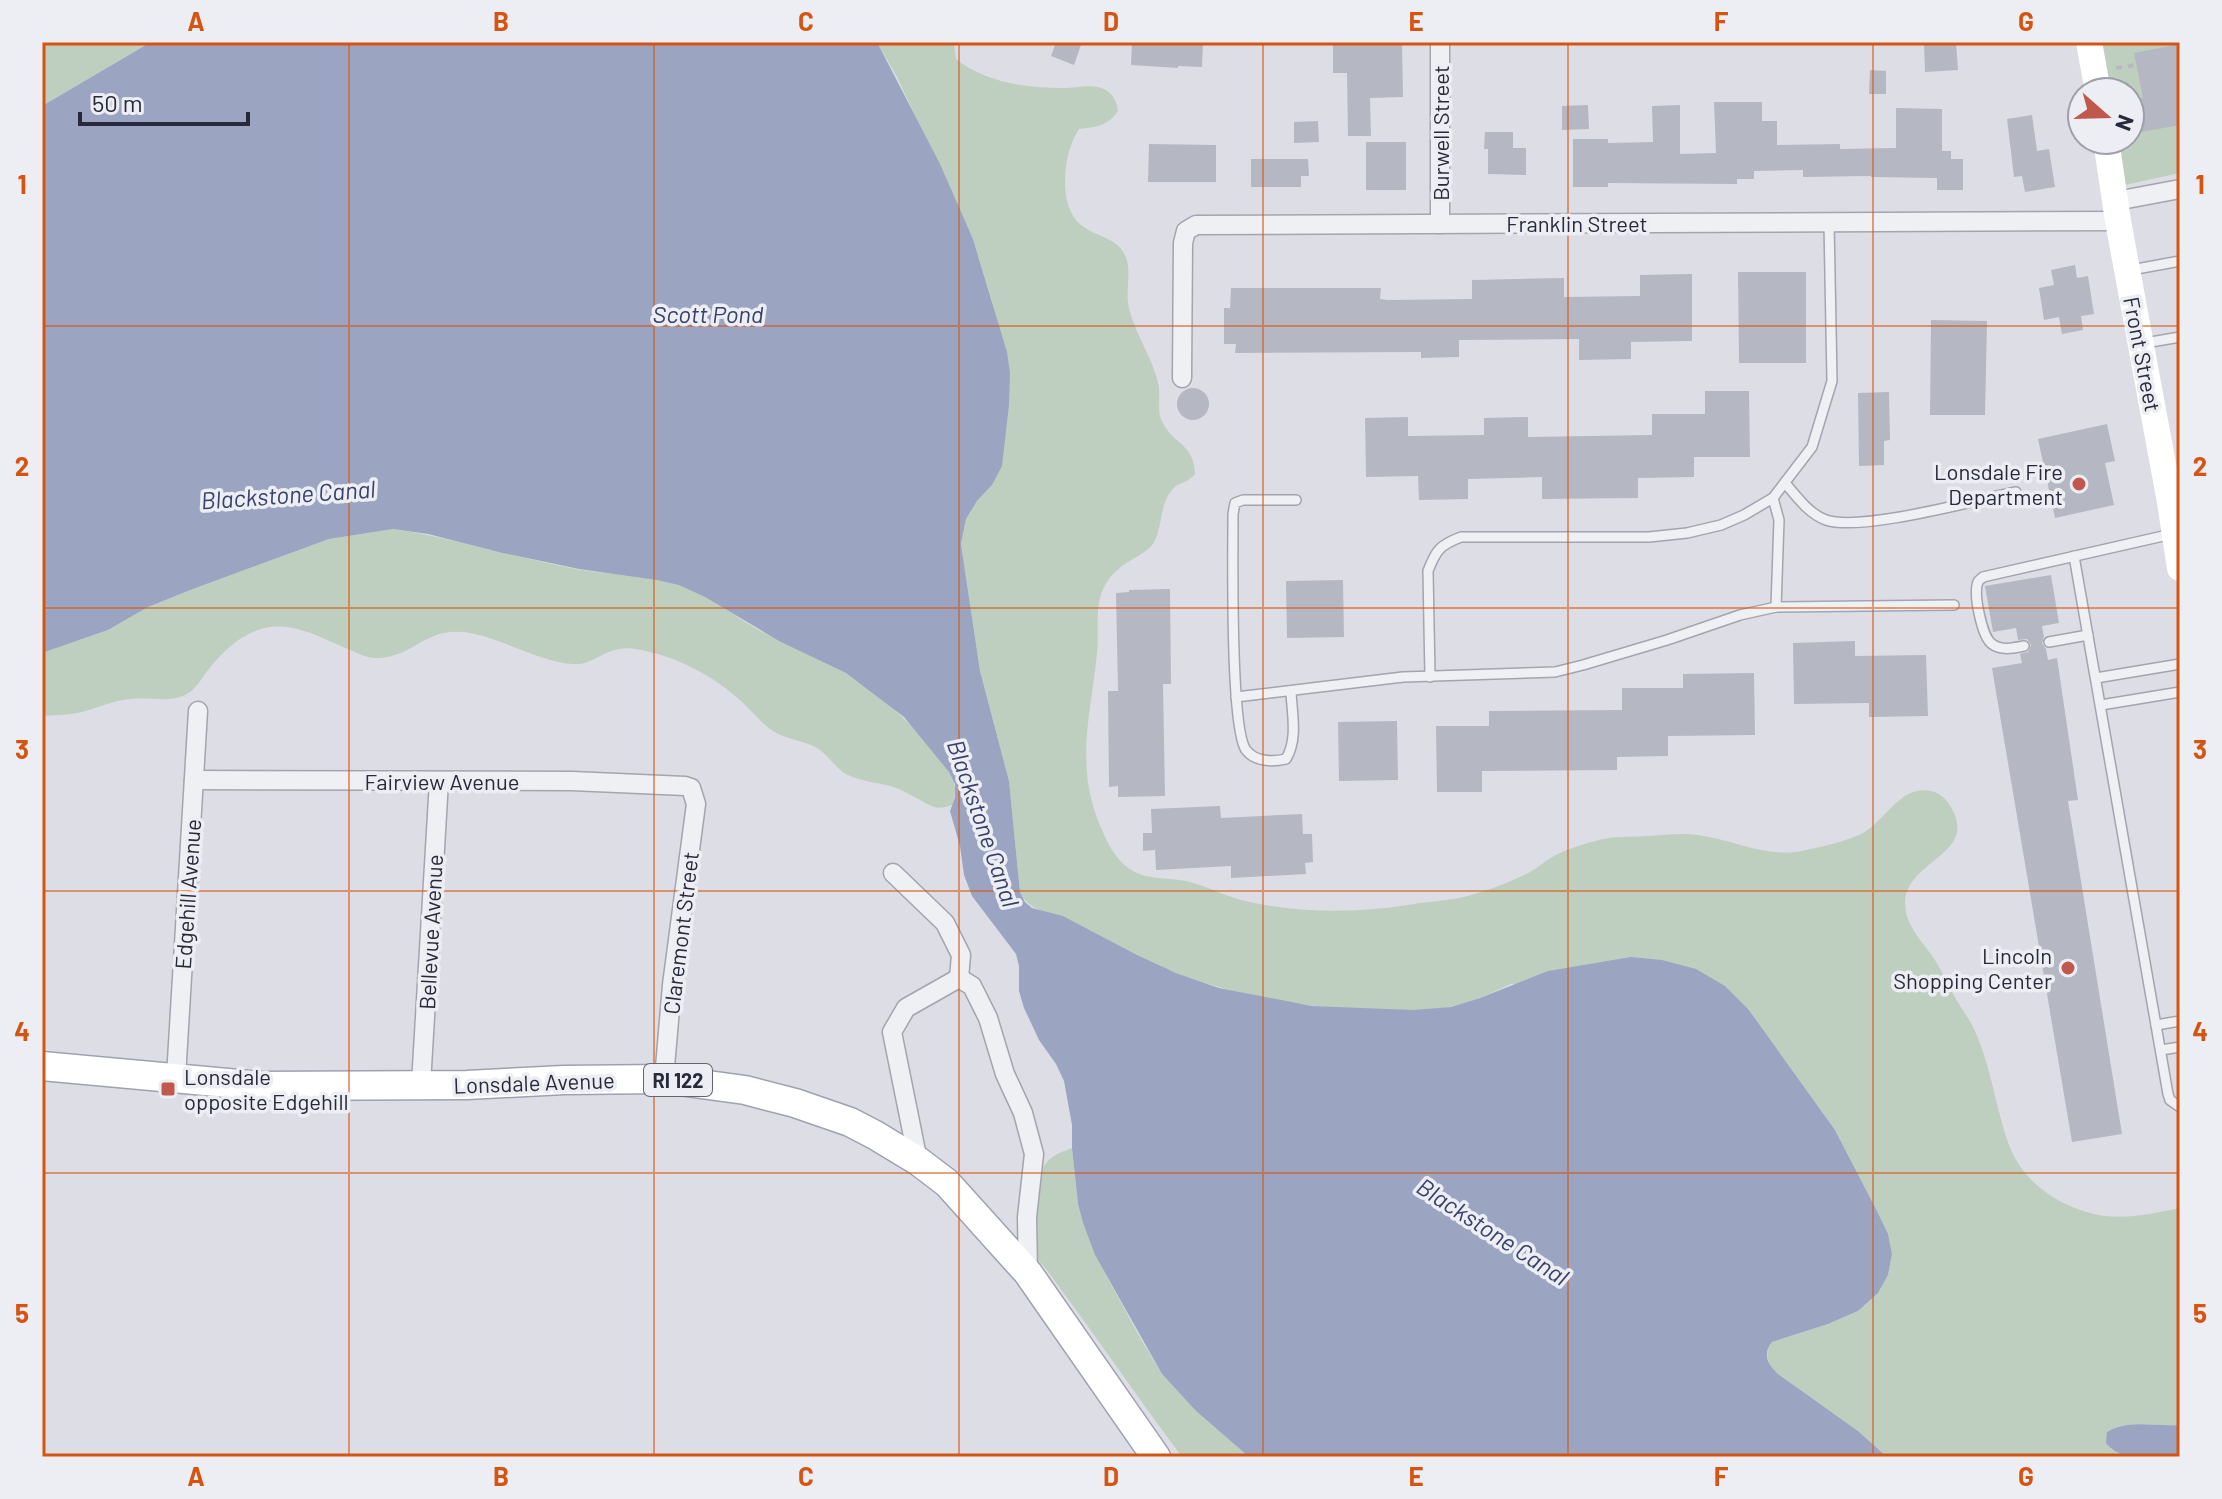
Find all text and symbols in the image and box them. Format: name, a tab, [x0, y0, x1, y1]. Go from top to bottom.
text: A	[187, 5, 205, 36]
text: B	[493, 5, 509, 36]
text: C	[798, 5, 814, 36]
text: D	[1103, 5, 1119, 36]
text: E	[1408, 5, 1424, 36]
text: F	[1714, 5, 1729, 36]
text: G	[2018, 5, 2034, 36]
street label: Burwell Street	[1427, 65, 1453, 201]
scale bar	[80, 76, 248, 126]
north arrow	[2066, 76, 2146, 156]
text: 50 m	[92, 88, 143, 117]
text: N	[2111, 112, 2140, 135]
text: 1	[17, 168, 27, 199]
text: 1	[2195, 168, 2205, 199]
street label: Franklin Street	[1506, 210, 1648, 236]
street label: Front Street	[2119, 294, 2167, 414]
water label: Scott Pond	[653, 299, 764, 328]
text: 2	[15, 450, 29, 481]
text: 2	[2193, 450, 2207, 481]
place label: Lonsdale Fire Department	[1934, 458, 2063, 509]
water label: Blackstone Canal	[200, 473, 377, 515]
marker: Lonsdale Fire Department	[2070, 475, 2088, 493]
text: 3	[15, 733, 29, 764]
text: 3	[2193, 733, 2207, 764]
water label: Blackstone Canal	[942, 736, 1026, 911]
street label: Fairview Avenue	[365, 768, 519, 794]
street label: Edgehill Avenue	[169, 818, 205, 970]
street label: Claremont Street	[657, 850, 703, 1016]
street label: Bellevue Avenue	[413, 854, 447, 1010]
place label: Lincoln Shopping Center	[1893, 942, 2052, 993]
marker: Lincoln Shopping Center	[2059, 959, 2077, 977]
text: 4	[14, 1015, 30, 1046]
text: 4	[2192, 1015, 2208, 1046]
place label: Lonsdale opposite Edgehill	[184, 1063, 349, 1114]
road number: RI 122	[644, 1064, 712, 1096]
street label: Lonsdale Avenue	[453, 1066, 615, 1098]
marker: Lonsdale opposite Edgehill	[159, 1080, 177, 1098]
water label: Blackstone Canal	[1412, 1171, 1575, 1291]
text: 5	[15, 1297, 29, 1328]
text: 5	[2193, 1297, 2207, 1328]
text: A	[187, 1460, 205, 1491]
text: B	[493, 1460, 509, 1491]
text: C	[798, 1460, 814, 1491]
text: D	[1103, 1460, 1119, 1491]
text: E	[1408, 1460, 1424, 1491]
text: F	[1714, 1460, 1729, 1491]
text: G	[2018, 1460, 2034, 1491]

